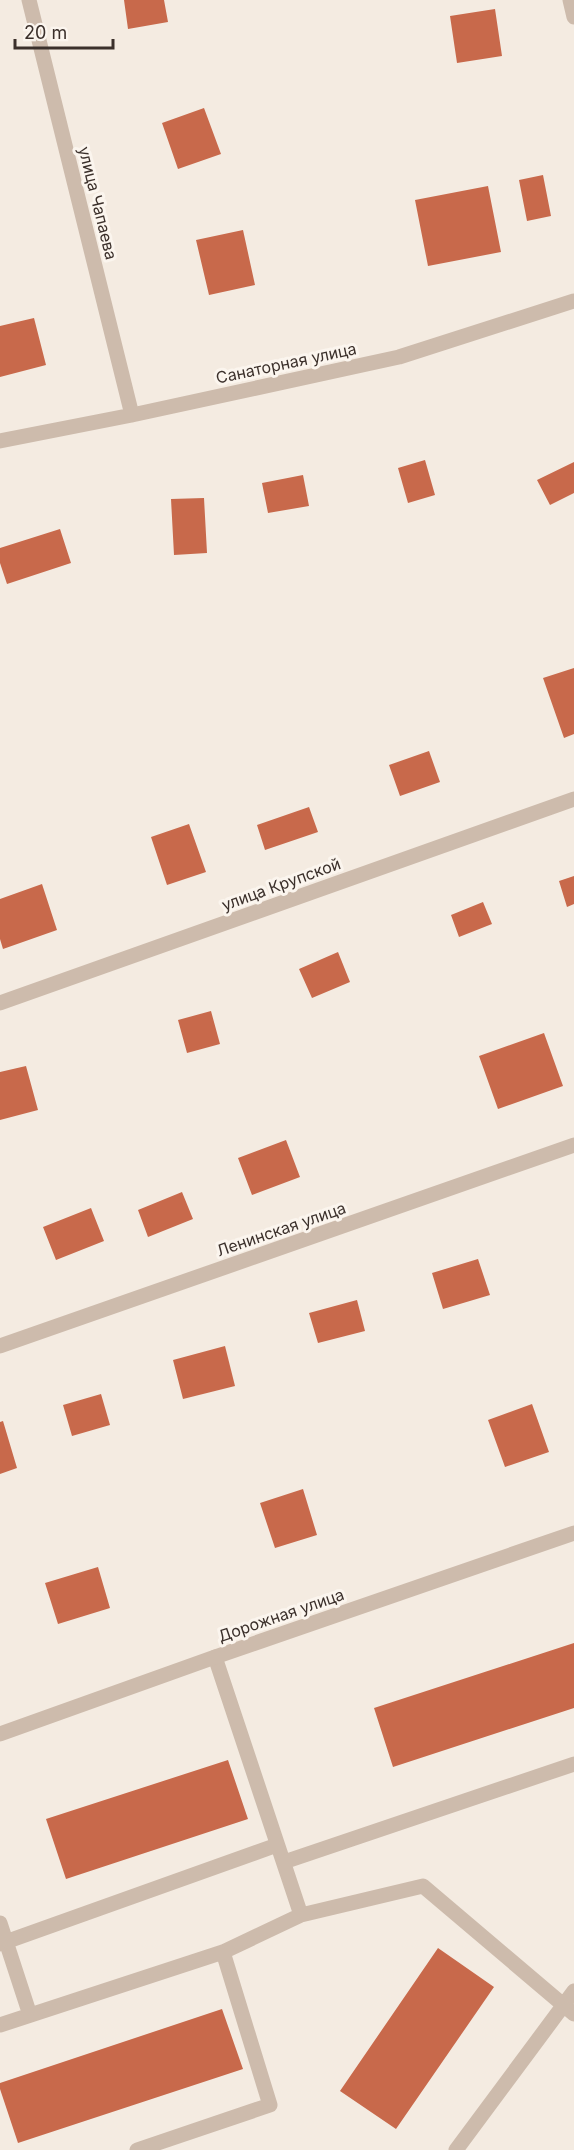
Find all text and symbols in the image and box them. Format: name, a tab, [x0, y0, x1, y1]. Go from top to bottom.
scale bar	[15, 12, 112, 50]
text: 20 m	[24, 22, 67, 43]
street label: улица Чапаева	[74, 144, 122, 262]
street label: Санаторная улица	[214, 338, 358, 388]
street label: улица Крупской	[219, 853, 343, 915]
street label: Ленинская улица	[214, 1198, 348, 1260]
street label: Дорожная улица	[215, 1584, 347, 1646]

